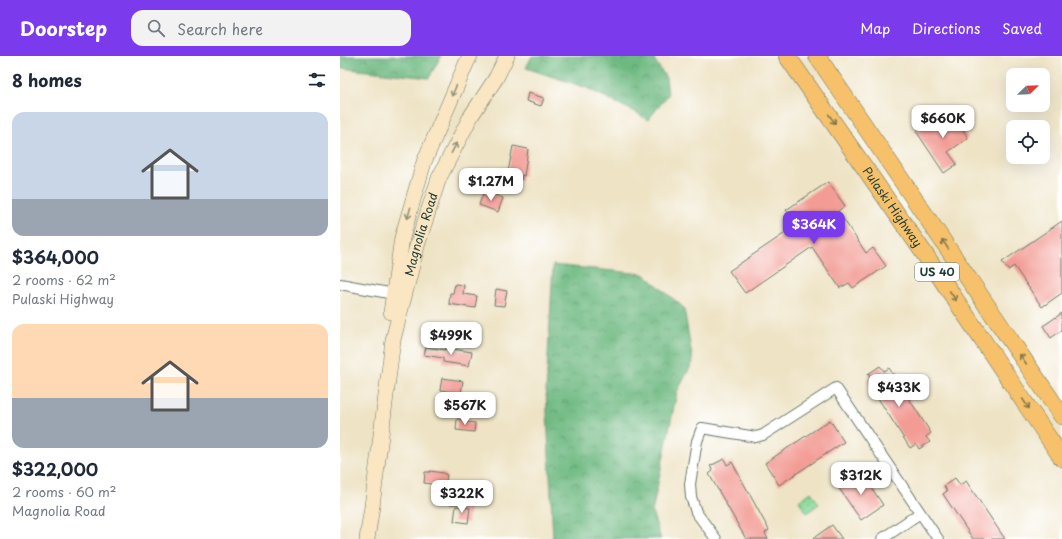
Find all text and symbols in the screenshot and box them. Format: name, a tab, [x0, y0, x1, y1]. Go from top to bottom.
search box	[131, 10, 411, 46]
text: Doorstep	[20, 14, 107, 42]
icon: search	[145, 17, 167, 39]
text: Search here	[177, 17, 263, 40]
text: Map	[860, 18, 890, 39]
text: Directions	[912, 18, 980, 39]
text: Saved	[1002, 18, 1042, 39]
text: 8 homes	[12, 67, 82, 93]
north arrow	[1006, 68, 1050, 112]
map controls	[1006, 68, 1050, 164]
icon: filters	[306, 69, 328, 91]
one-way arrow	[450, 85, 457, 97]
pin: $660K	[915, 105, 971, 139]
text: $660K	[920, 108, 966, 127]
one-way arrow	[828, 114, 836, 125]
button: locate	[1006, 120, 1050, 164]
icon: home	[134, 138, 206, 210]
one-way arrow	[451, 143, 459, 155]
street label: Pulaski Highway	[859, 163, 927, 250]
pin: $1.27M	[458, 168, 524, 202]
text: $1.27M	[468, 171, 514, 190]
street label: Magnolia Road	[400, 190, 442, 278]
one-way arrow	[405, 206, 412, 219]
pin: $364K	[786, 211, 842, 245]
text: $364K	[792, 214, 836, 233]
one-way arrow	[941, 239, 949, 250]
text: $364,000	[12, 244, 99, 270]
road number: US 40	[915, 263, 959, 281]
text: 2 rooms · 62 m²	[12, 270, 116, 289]
text: Pulaski Highway	[12, 289, 114, 308]
one-way arrow	[949, 290, 957, 301]
pin: $499K	[423, 322, 479, 356]
text: $499K	[430, 325, 472, 344]
icon: home	[134, 350, 206, 422]
one-way arrow	[1019, 353, 1027, 364]
pin: $433K	[871, 374, 927, 408]
text: $433K	[877, 377, 921, 396]
pin: $567K	[437, 392, 493, 426]
text: $567K	[444, 395, 486, 414]
one-way arrow	[1021, 398, 1030, 409]
text: $322,000	[12, 456, 98, 482]
pin: $312K	[833, 462, 889, 496]
text: $312K	[840, 465, 882, 484]
pin: $322K	[434, 480, 490, 514]
text: 2 rooms · 60 m²	[12, 482, 117, 501]
text: $322K	[440, 483, 484, 502]
text: Magnolia Road	[12, 501, 106, 520]

